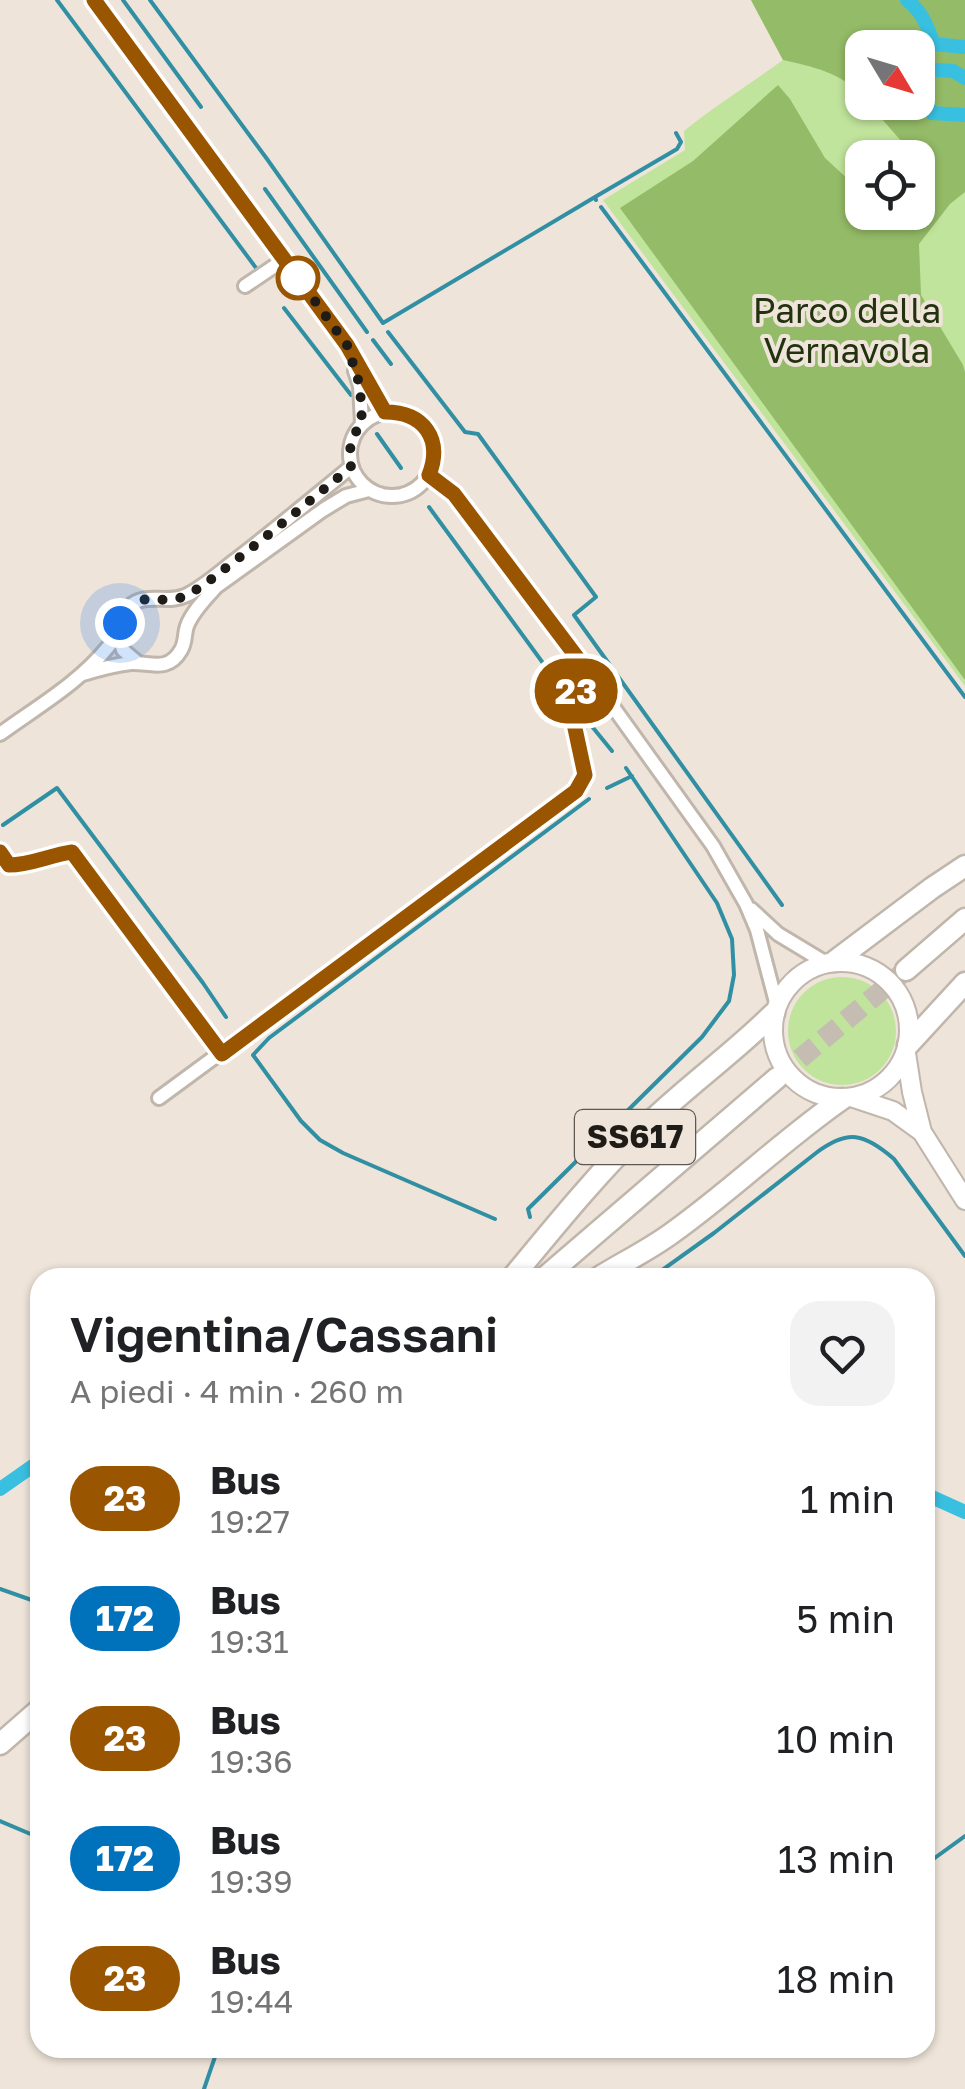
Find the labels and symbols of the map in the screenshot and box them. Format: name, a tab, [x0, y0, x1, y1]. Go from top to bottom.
north arrow	[845, 30, 935, 120]
unlabelled marker	[277, 257, 319, 299]
park label: Parco della Vernavola	[753, 289, 941, 371]
your location	[95, 598, 145, 648]
line badge: 23	[531, 658, 621, 724]
road number: SS617	[575, 1110, 695, 1164]

